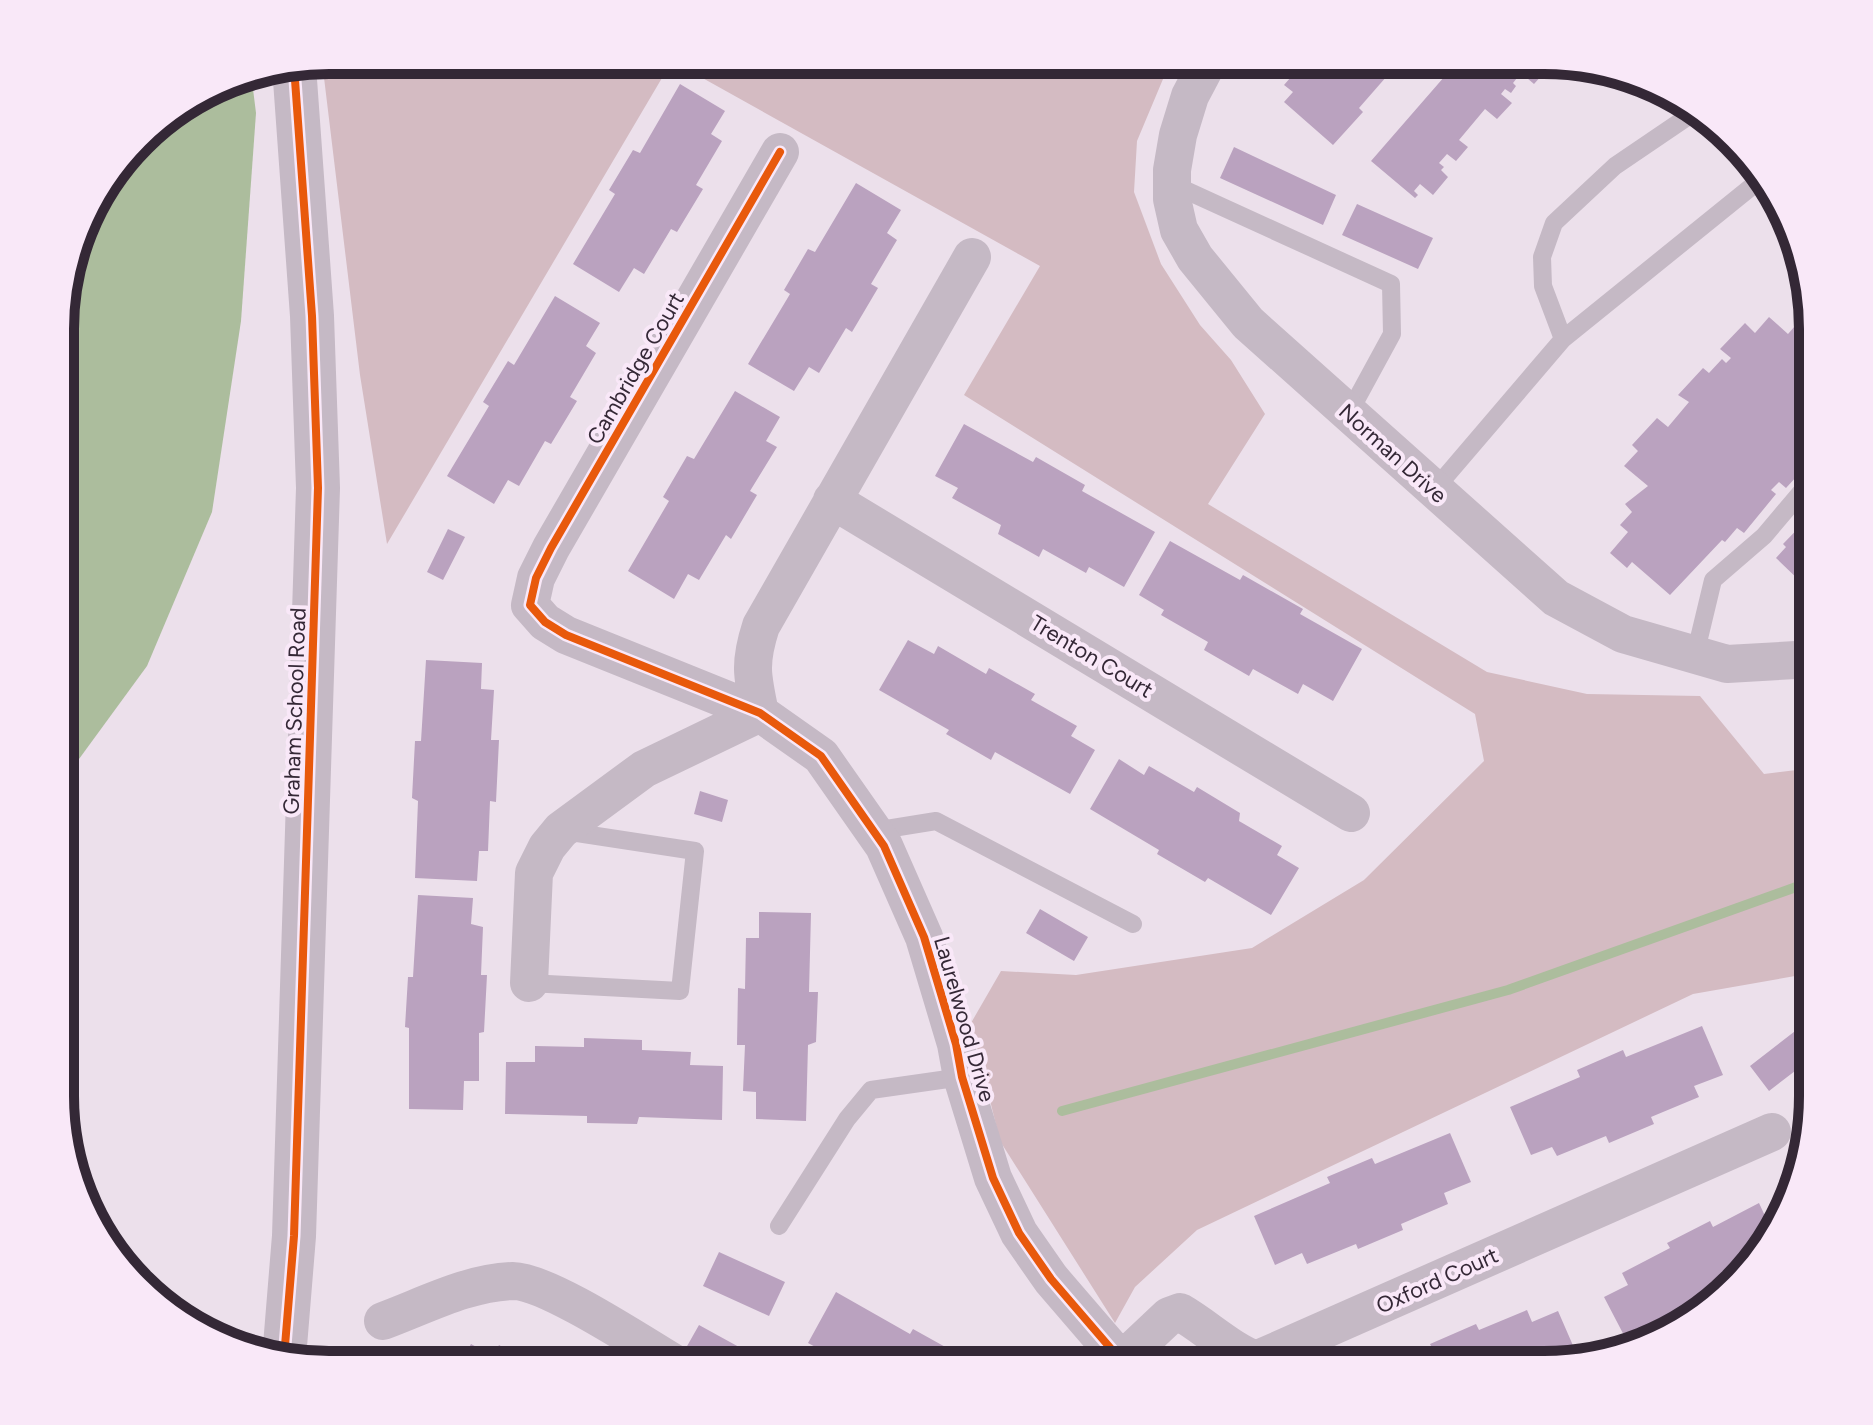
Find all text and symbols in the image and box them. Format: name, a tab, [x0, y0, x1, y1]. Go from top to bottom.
street label: Cambridge Court	[581, 287, 690, 449]
street label: Norman Drive	[1333, 398, 1452, 509]
street label: Graham School Road	[277, 607, 312, 815]
street label: Trenton Court	[1026, 609, 1158, 704]
street label: Laurelwood Drive	[928, 933, 1001, 1105]
street label: Oxford Court	[1372, 1242, 1502, 1319]

